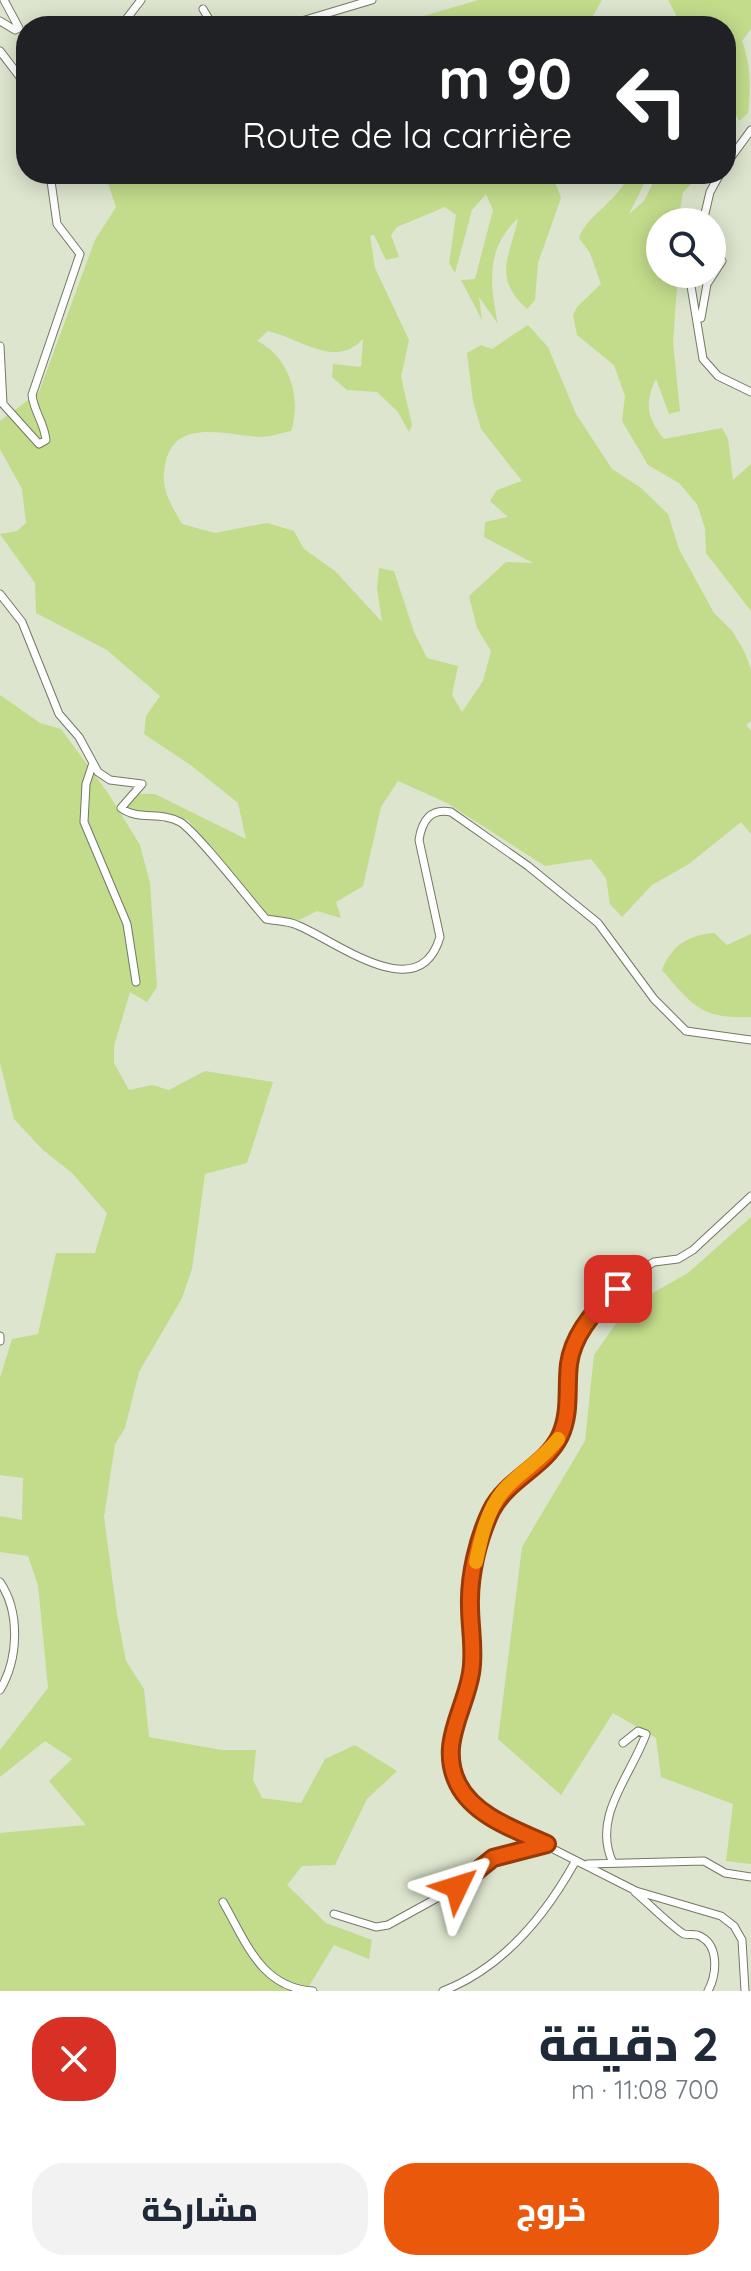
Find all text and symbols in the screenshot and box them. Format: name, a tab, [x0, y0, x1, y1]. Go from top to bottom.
text: 90 m	[438, 43, 572, 113]
icon: left	[600, 48, 704, 152]
text: Route de la carrière	[242, 112, 572, 157]
map controls	[646, 208, 726, 288]
button: search	[646, 208, 726, 288]
pin	[584, 1255, 652, 1323]
icon: arrive	[596, 1267, 640, 1311]
position arrow	[415, 1845, 499, 1929]
text: 2 دقيقة	[539, 2013, 719, 2073]
button: close	[32, 2017, 116, 2101]
text: 700 m · 11:08	[571, 2073, 719, 2106]
button: مشاركة	[32, 2163, 368, 2255]
button: خروج	[384, 2163, 719, 2255]

